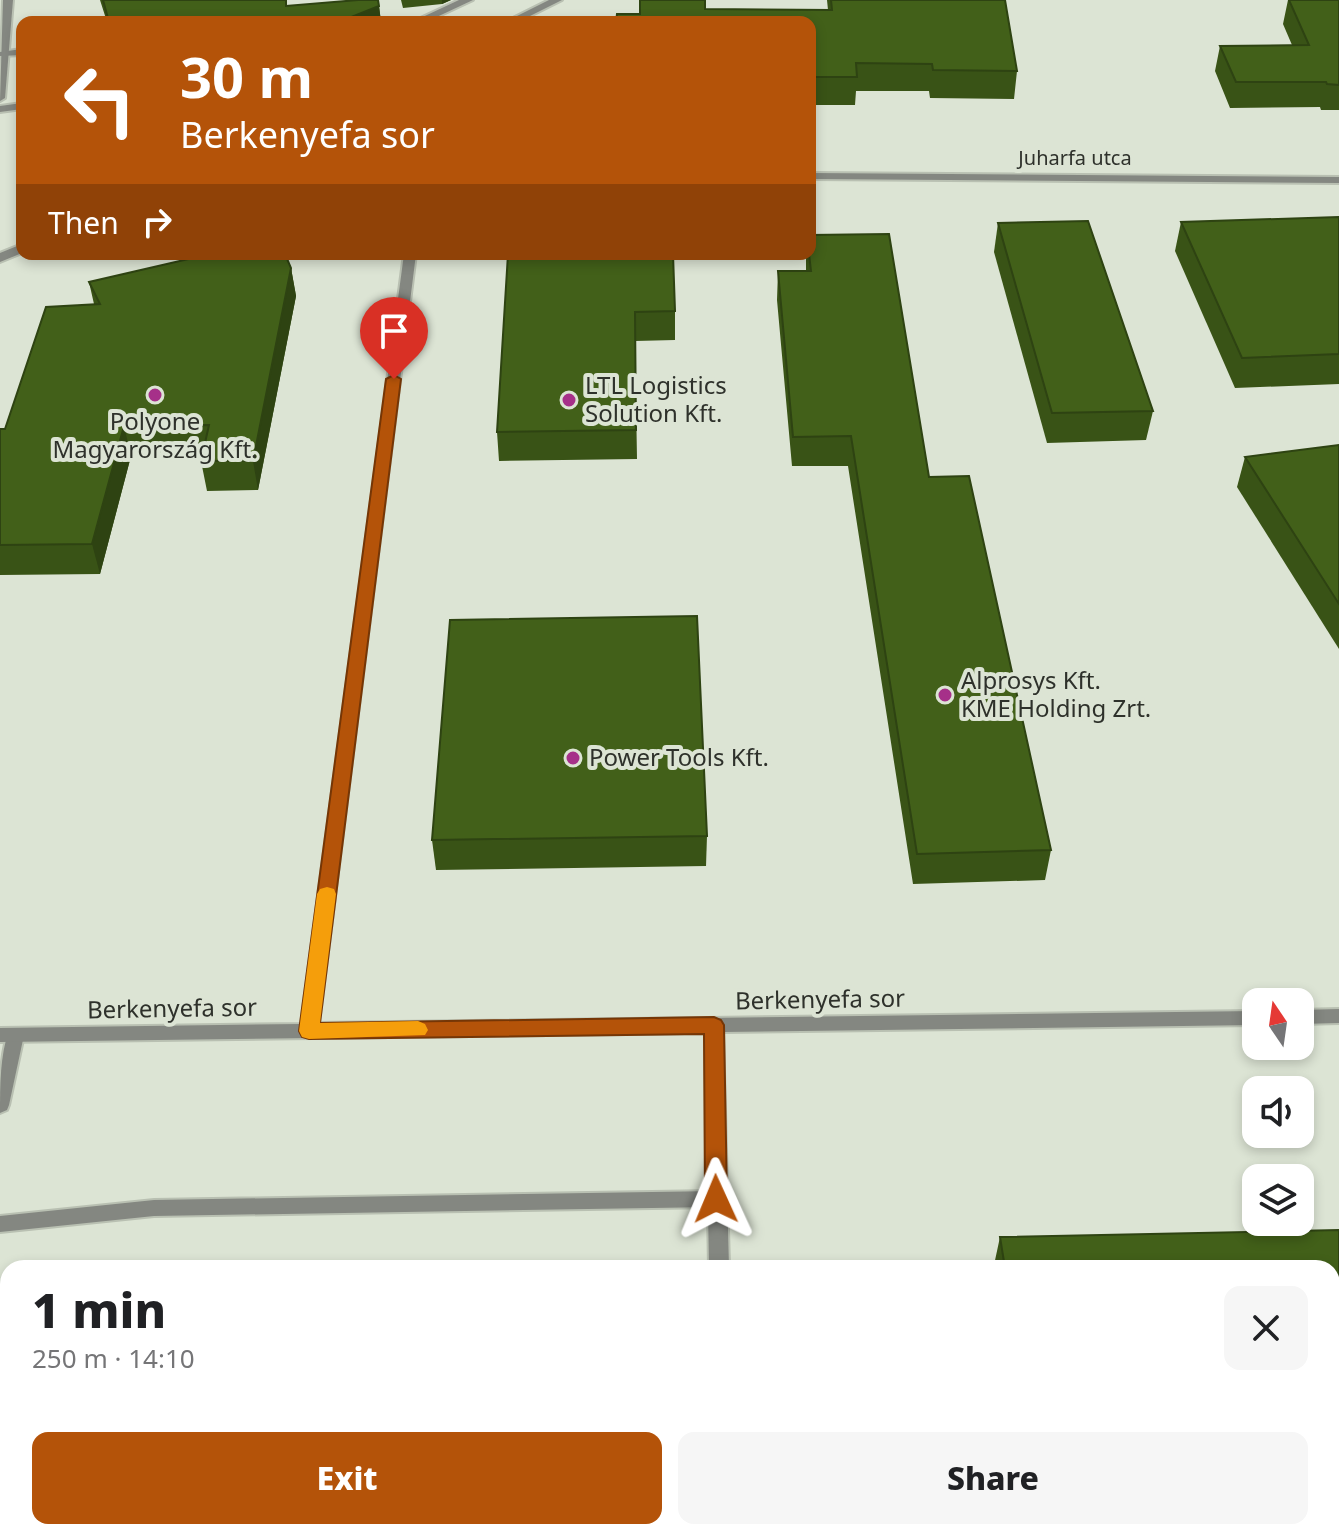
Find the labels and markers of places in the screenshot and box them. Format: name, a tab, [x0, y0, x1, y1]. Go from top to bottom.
pin	[360, 297, 428, 379]
place label: LTL Logistics Solution Kft.	[585, 368, 727, 429]
marker: Polyone Magyarország Kft.	[146, 386, 164, 404]
marker: LTL Logistics Solution Kft.	[560, 391, 578, 409]
place label: Polyone Magyarország Kft.	[52, 404, 258, 465]
place label: Alprosys Kft. KME Holding Zrt.	[961, 663, 1151, 724]
marker: Alprosys Kft. KME Holding Zrt.	[936, 686, 954, 704]
place label: Power Tools Kft.	[589, 740, 769, 773]
marker: Power Tools Kft.	[564, 749, 582, 767]

